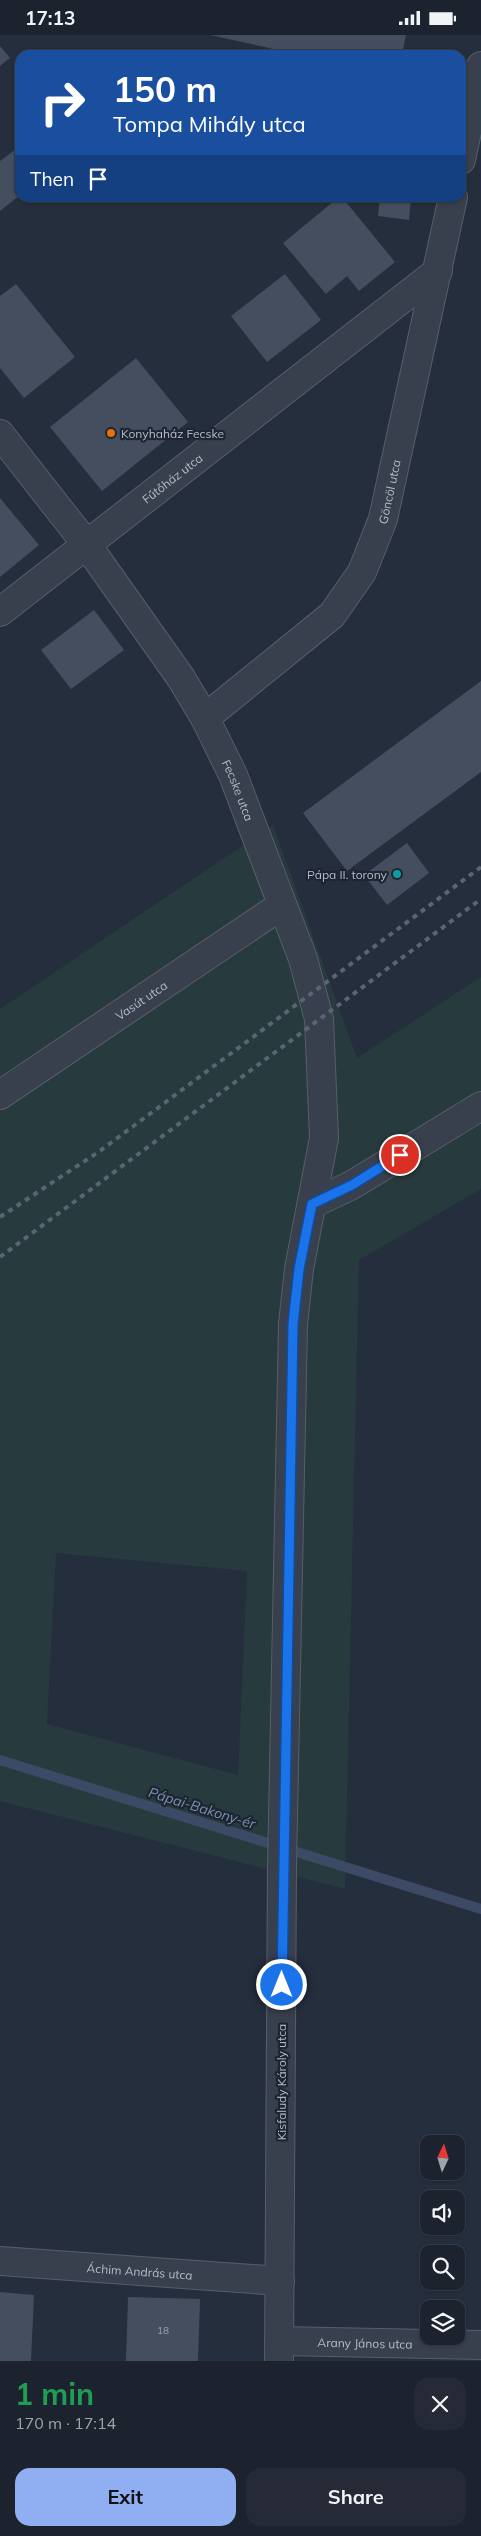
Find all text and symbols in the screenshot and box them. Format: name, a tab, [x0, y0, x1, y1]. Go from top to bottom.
text: 17:13	[25, 6, 75, 30]
text: 150 m	[113, 67, 217, 111]
icon: right	[30, 70, 95, 135]
text: Tompa Mihály utca	[113, 110, 306, 138]
icon: arrive	[84, 165, 112, 193]
text: Then	[30, 167, 74, 191]
place label: Konyhaház Fecske	[121, 426, 224, 441]
marker: Konyhaház Fecske	[105, 427, 117, 439]
street label: Fűtőház utca	[139, 450, 205, 506]
street label: Göncöl utca	[374, 458, 403, 526]
street label: Fecske utca	[219, 757, 257, 823]
place label: Pápa II. torony	[307, 867, 388, 882]
marker: Pápa II. torony	[391, 868, 403, 880]
street label: Vasút utca	[112, 977, 170, 1023]
pin	[379, 1134, 421, 1176]
icon: arrive	[386, 1141, 414, 1169]
water label: Pápai-Bakony-ér	[146, 1783, 258, 1833]
position arrow	[255, 1958, 307, 2010]
street label: Kisfaludy Károly utca	[274, 2024, 289, 2140]
north arrow	[420, 2135, 465, 2180]
map controls	[420, 2135, 465, 2345]
button: sound	[420, 2190, 465, 2235]
button: search	[420, 2245, 465, 2290]
street label: Áchim András utca	[86, 2260, 193, 2282]
button: layers	[420, 2300, 465, 2345]
house number: 18	[157, 2324, 169, 2337]
street label: Arany János utca	[317, 2334, 413, 2351]
text: 1 min	[15, 2375, 94, 2413]
button: close	[414, 2378, 466, 2430]
text: 170 m · 17:14	[15, 2413, 116, 2433]
button: Exit	[15, 2468, 236, 2526]
button: Share	[246, 2468, 466, 2526]

